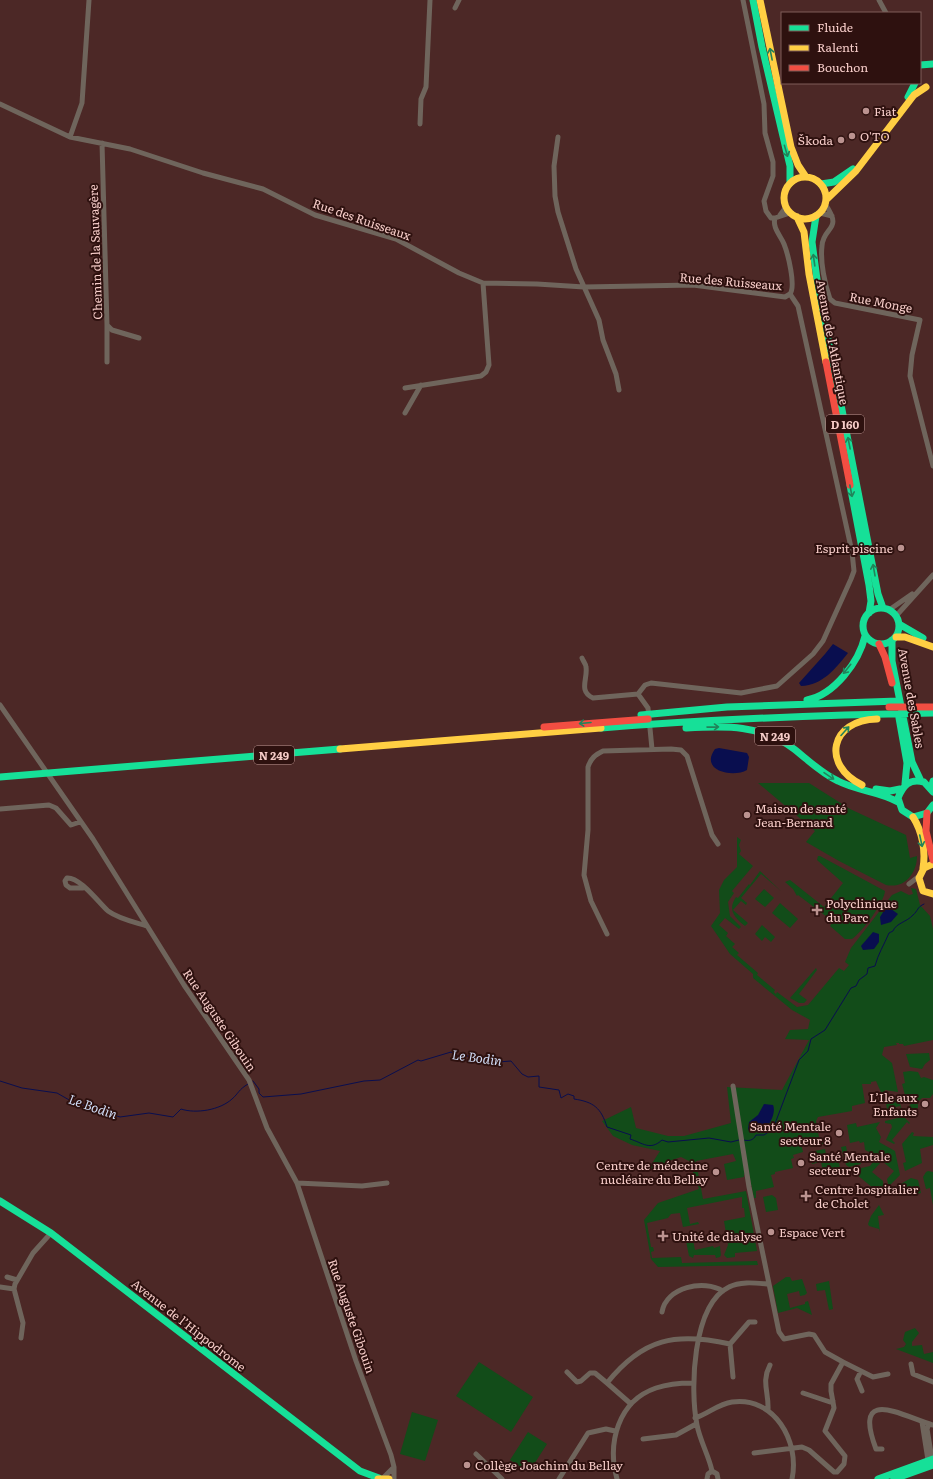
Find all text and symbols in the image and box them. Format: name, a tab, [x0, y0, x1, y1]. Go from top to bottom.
legend	[781, 12, 921, 84]
text: Fluide	[817, 18, 853, 36]
text: Ralenti	[817, 38, 858, 56]
one-way arrow	[767, 48, 775, 61]
text: Bouchon	[817, 58, 868, 76]
place label: Fiat	[874, 102, 896, 120]
marker: Fiat	[861, 106, 871, 116]
place label: O'TO	[860, 127, 890, 145]
place label: Škoda	[798, 131, 834, 149]
marker: O'TO	[847, 131, 857, 141]
marker: Škoda	[836, 135, 846, 145]
one-way arrow	[783, 144, 790, 157]
street label: Chemin de la Sauvagère	[84, 184, 106, 320]
street label: Rue des Ruisseaux	[310, 194, 414, 244]
one-way arrow	[810, 254, 818, 267]
street label: Rue des Ruisseaux	[679, 268, 783, 294]
street label: Avenue de l’Atlantique	[812, 278, 854, 406]
street label: Rue Monge	[848, 287, 914, 317]
road number: D 160	[826, 415, 864, 433]
one-way arrow	[845, 437, 853, 450]
one-way arrow	[847, 484, 855, 497]
place label: Esprit piscine	[815, 539, 893, 557]
marker: Esprit piscine	[896, 543, 906, 553]
one-way arrow	[870, 564, 878, 577]
street label: Avenue des Sables	[894, 647, 930, 750]
one-way arrow	[842, 663, 851, 674]
one-way arrow	[579, 720, 592, 727]
one-way arrow	[706, 723, 719, 731]
one-way arrow	[840, 726, 850, 736]
road number: N 249	[755, 727, 795, 745]
road number: N 249	[254, 746, 294, 764]
one-way arrow	[823, 771, 834, 780]
place label: Maison de santé Jean-Bernard	[755, 799, 846, 831]
marker: Maison de santé Jean-Bernard	[742, 810, 752, 820]
one-way arrow	[918, 835, 926, 848]
place label: Polyclinique du Parc	[826, 894, 897, 926]
marker: Polyclinique du Parc	[811, 904, 823, 916]
street label: Rue Auguste Gibouin	[179, 965, 261, 1075]
water label: Le Bodin	[451, 1044, 503, 1070]
place label: L’Ile aux Enfants	[869, 1088, 918, 1120]
water label: Le Bodin	[66, 1089, 120, 1123]
marker: L’Ile aux Enfants	[920, 1099, 930, 1109]
place label: Santé Mentale secteur 8	[750, 1117, 831, 1149]
marker: Santé Mentale secteur 8	[834, 1128, 844, 1138]
place label: Santé Mentale secteur 9	[809, 1147, 890, 1179]
place label: Centre de médecine nucléaire du Bellay	[596, 1156, 708, 1188]
marker: Santé Mentale secteur 9	[796, 1158, 806, 1168]
marker: Centre de médecine nucléaire du Bellay	[711, 1167, 721, 1177]
place label: Centre hospitalier de Cholet	[815, 1180, 918, 1212]
marker: Centre hospitalier de Cholet	[800, 1190, 812, 1202]
place label: Espace Vert	[779, 1223, 845, 1241]
place label: Unité de dialyse	[672, 1227, 762, 1245]
marker: Espace Vert	[766, 1227, 776, 1237]
marker: Unité de dialyse	[657, 1230, 669, 1242]
street label: Rue Auguste Gibouin	[324, 1256, 380, 1376]
street label: Avenue de l’Hippodrome	[128, 1274, 250, 1376]
place label: Collège Joachim du Bellay	[475, 1456, 623, 1474]
marker: Collège Joachim du Bellay	[462, 1460, 472, 1470]

